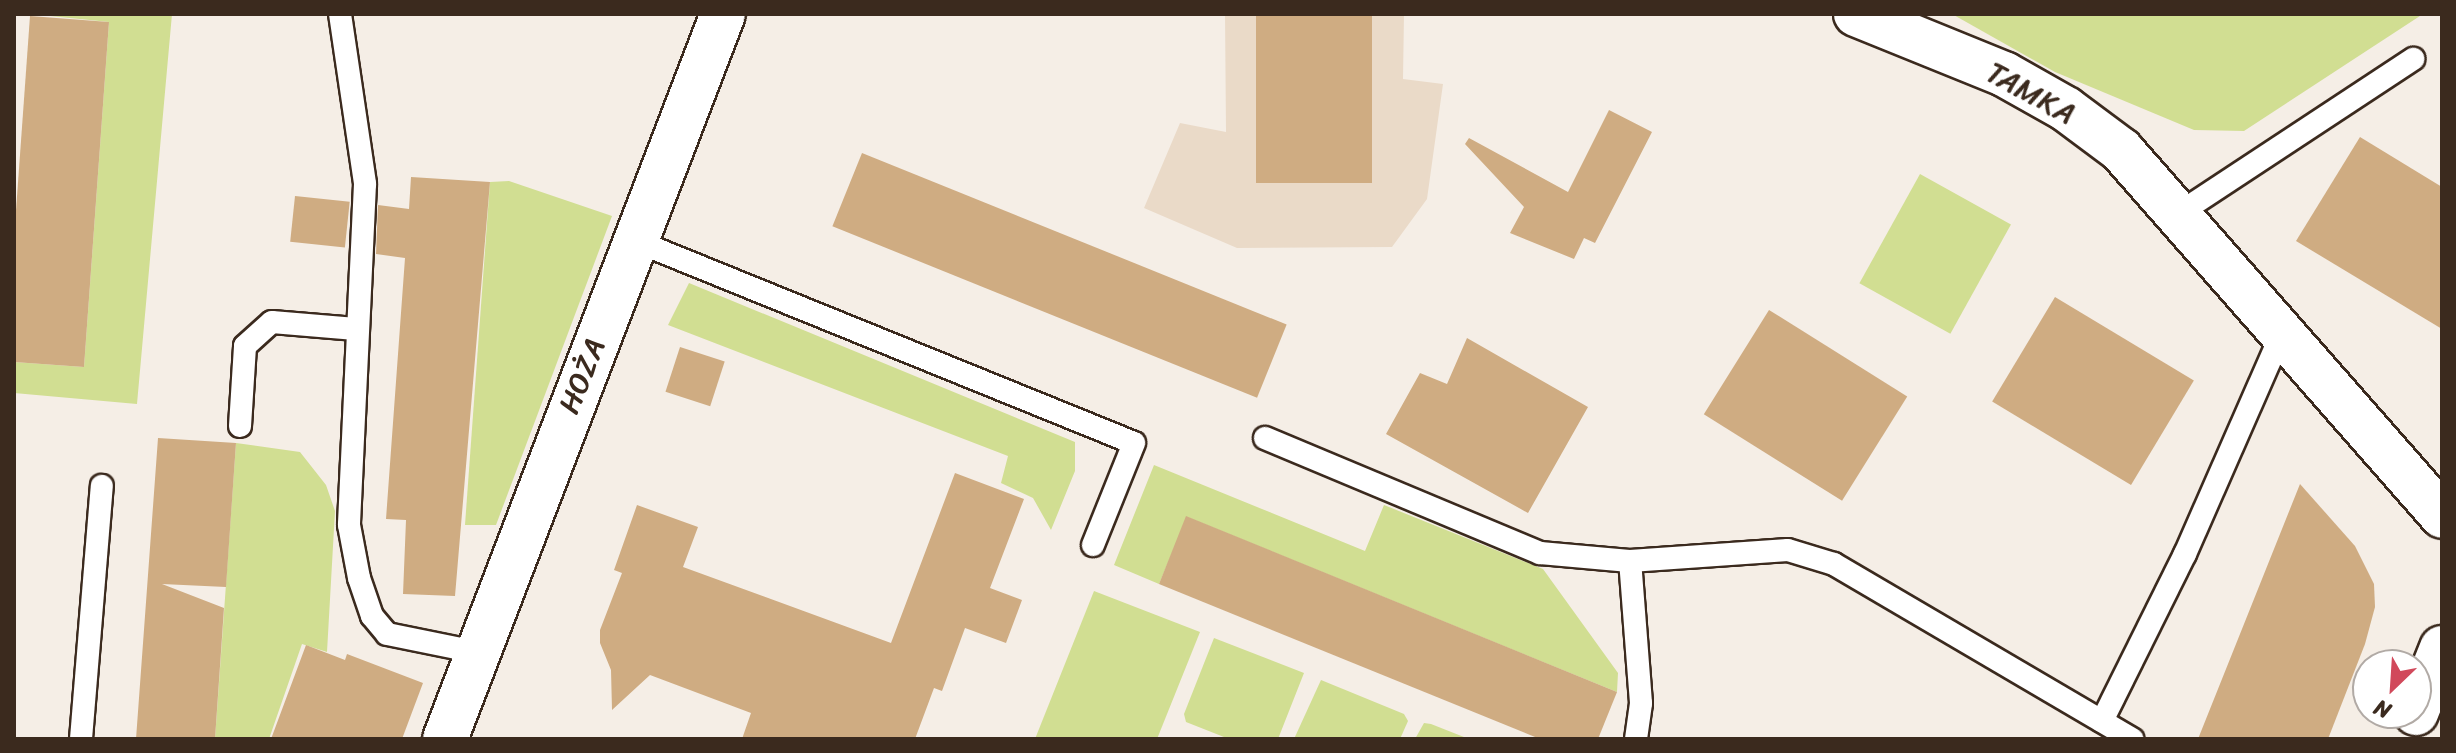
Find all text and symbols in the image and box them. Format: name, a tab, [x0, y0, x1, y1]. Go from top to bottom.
street label: TAMKA	[1980, 54, 2082, 132]
street label: HOŻA	[551, 333, 613, 419]
north arrow	[2352, 649, 2432, 729]
text: N	[2367, 688, 2398, 730]

